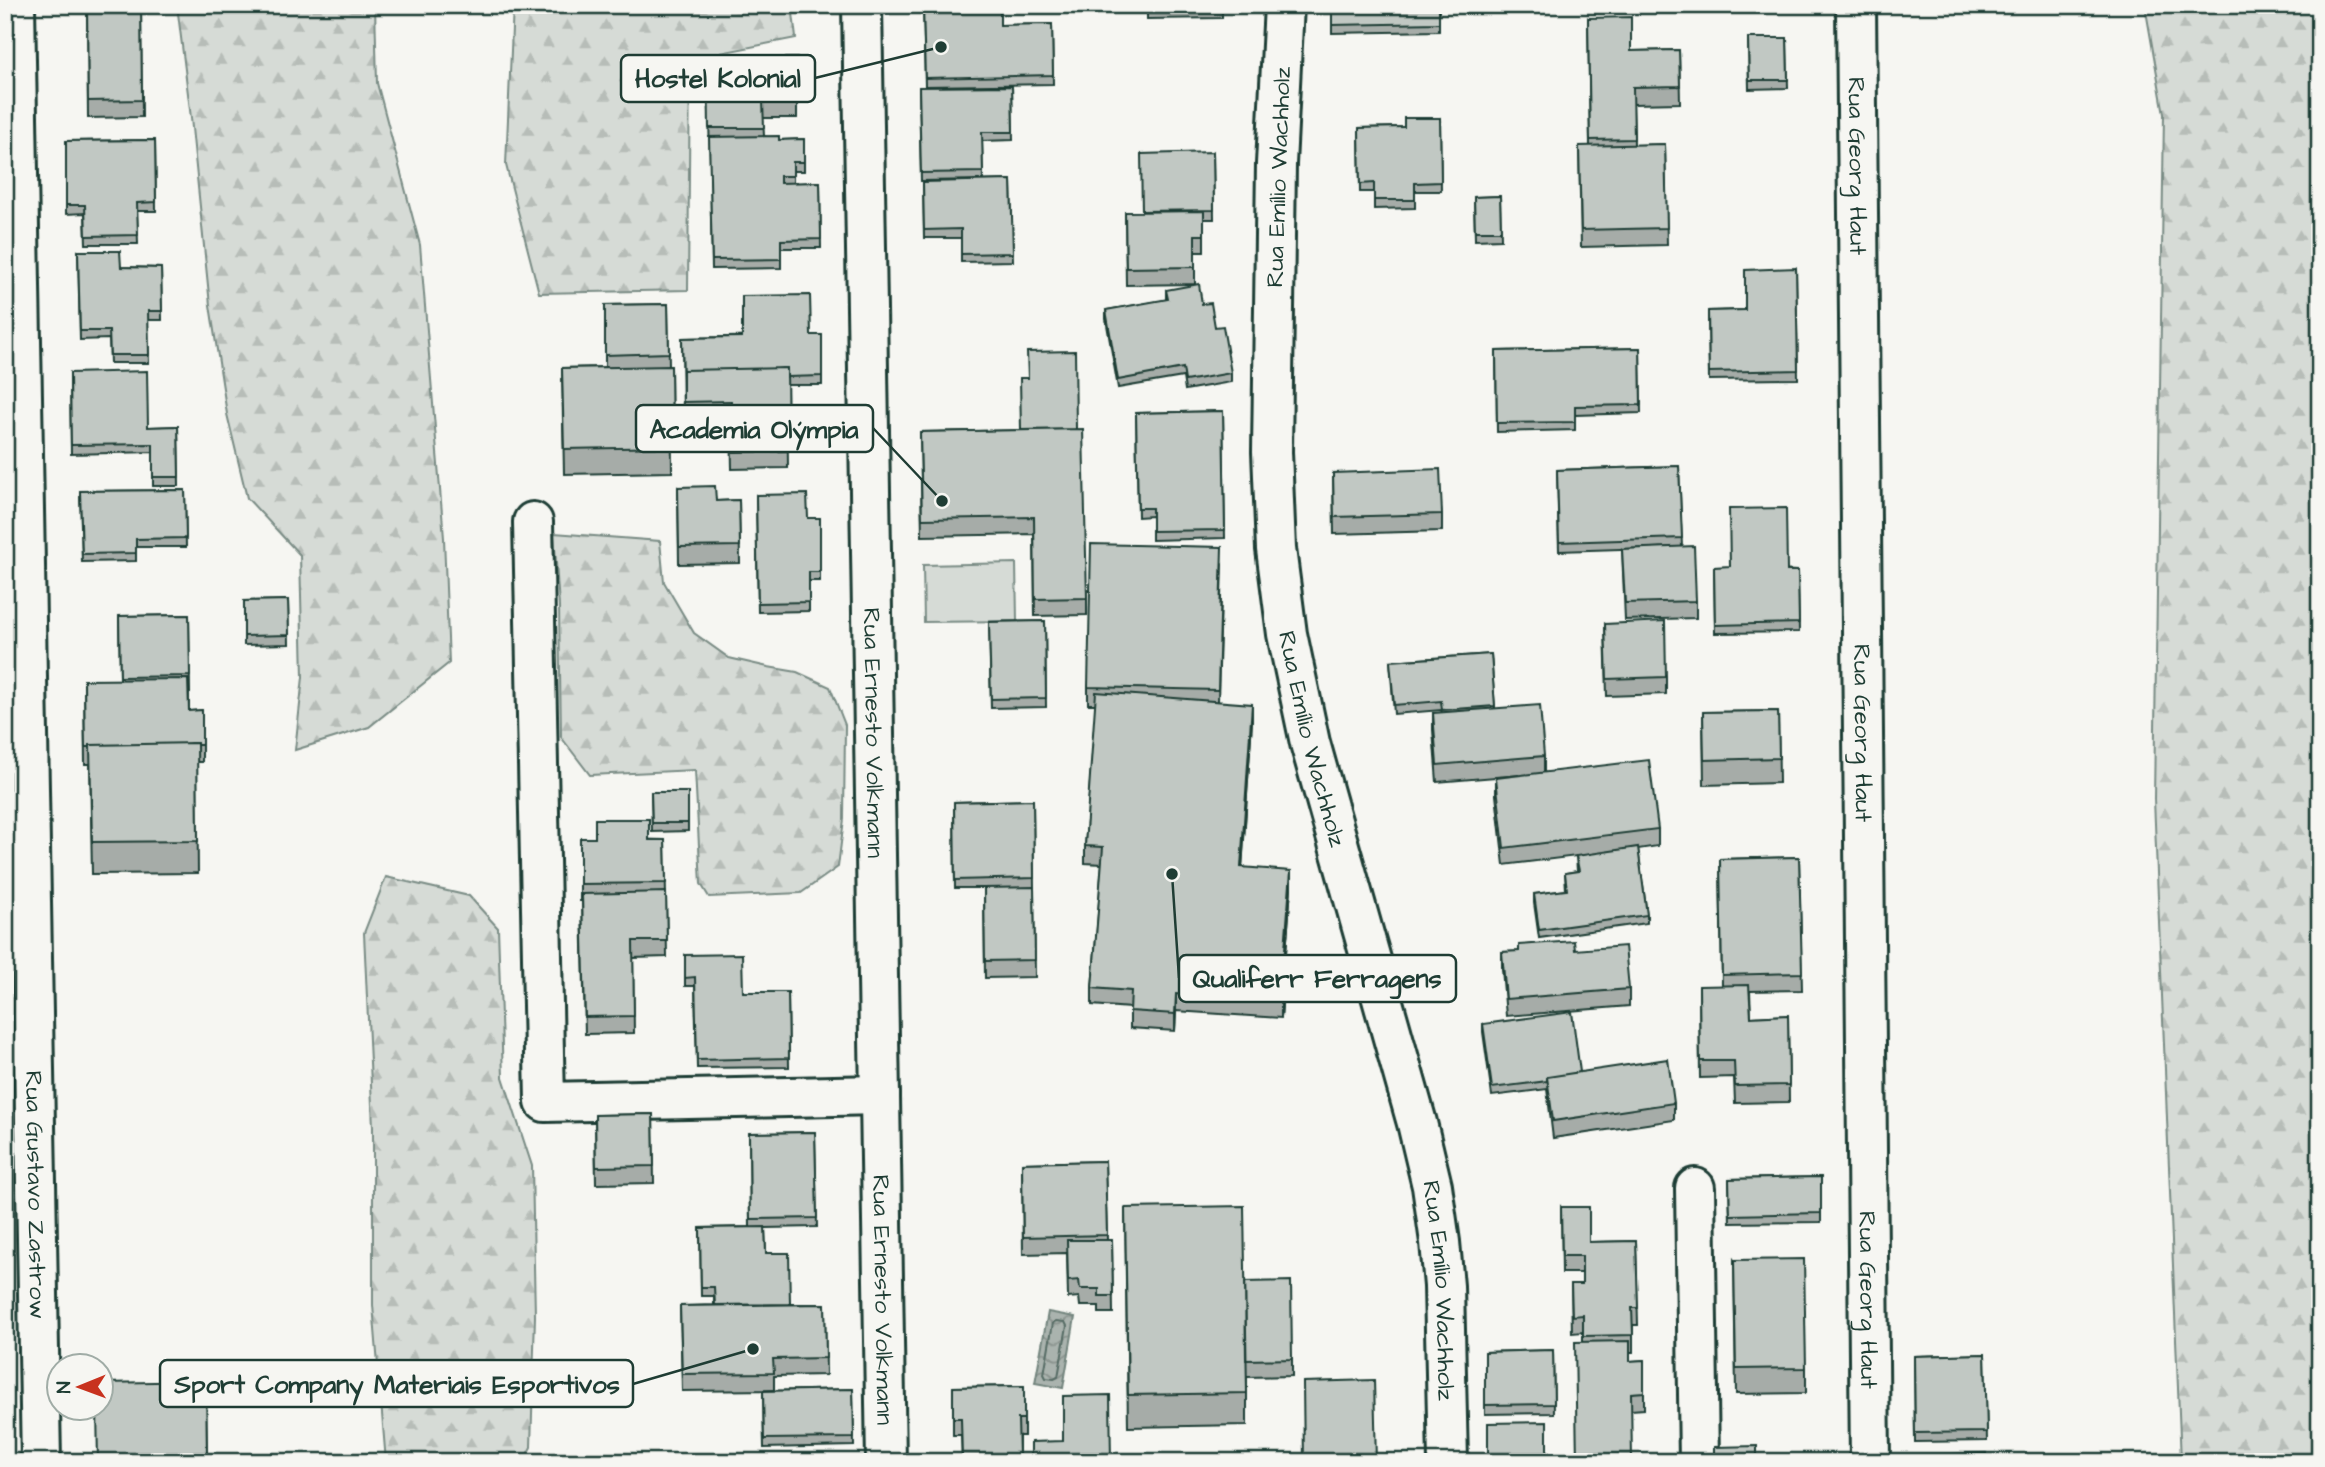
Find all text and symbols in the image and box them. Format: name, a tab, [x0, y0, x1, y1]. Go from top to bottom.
callout: Hostel Kolonial	[621, 55, 815, 102]
text: Hostel Kolonial	[635, 61, 801, 97]
street label: Rua Emílio Wachholz	[1258, 66, 1300, 288]
street label: Rua Georg Haut	[1839, 77, 1874, 256]
callout: Academia Olýmpia	[636, 405, 873, 452]
text: Academia Olýmpia	[649, 412, 859, 451]
street label: Rua Ernesto Volkmann	[854, 607, 892, 858]
street label: Rua Emílio Wachholz	[1269, 628, 1354, 851]
street label: Rua Georg Haut	[1844, 644, 1880, 822]
callout: Qualiferr Ferragens	[1179, 955, 1456, 1002]
text: Qualiferr Ferragens	[1192, 961, 1442, 1000]
street label: Rua Gustavo Zastrow	[16, 1070, 54, 1319]
street label: Rua Ernesto Volkmann	[863, 1174, 901, 1425]
street label: Rua Emílio Wachholz	[1413, 1178, 1463, 1401]
street label: Rua Georg Haut	[1850, 1211, 1885, 1389]
north arrow	[46, 1352, 116, 1422]
callout: Sport Company Materiais Esportivos	[160, 1360, 633, 1407]
text: Sport Company Materiais Esportivos	[173, 1367, 620, 1406]
text: N	[51, 1381, 78, 1393]

